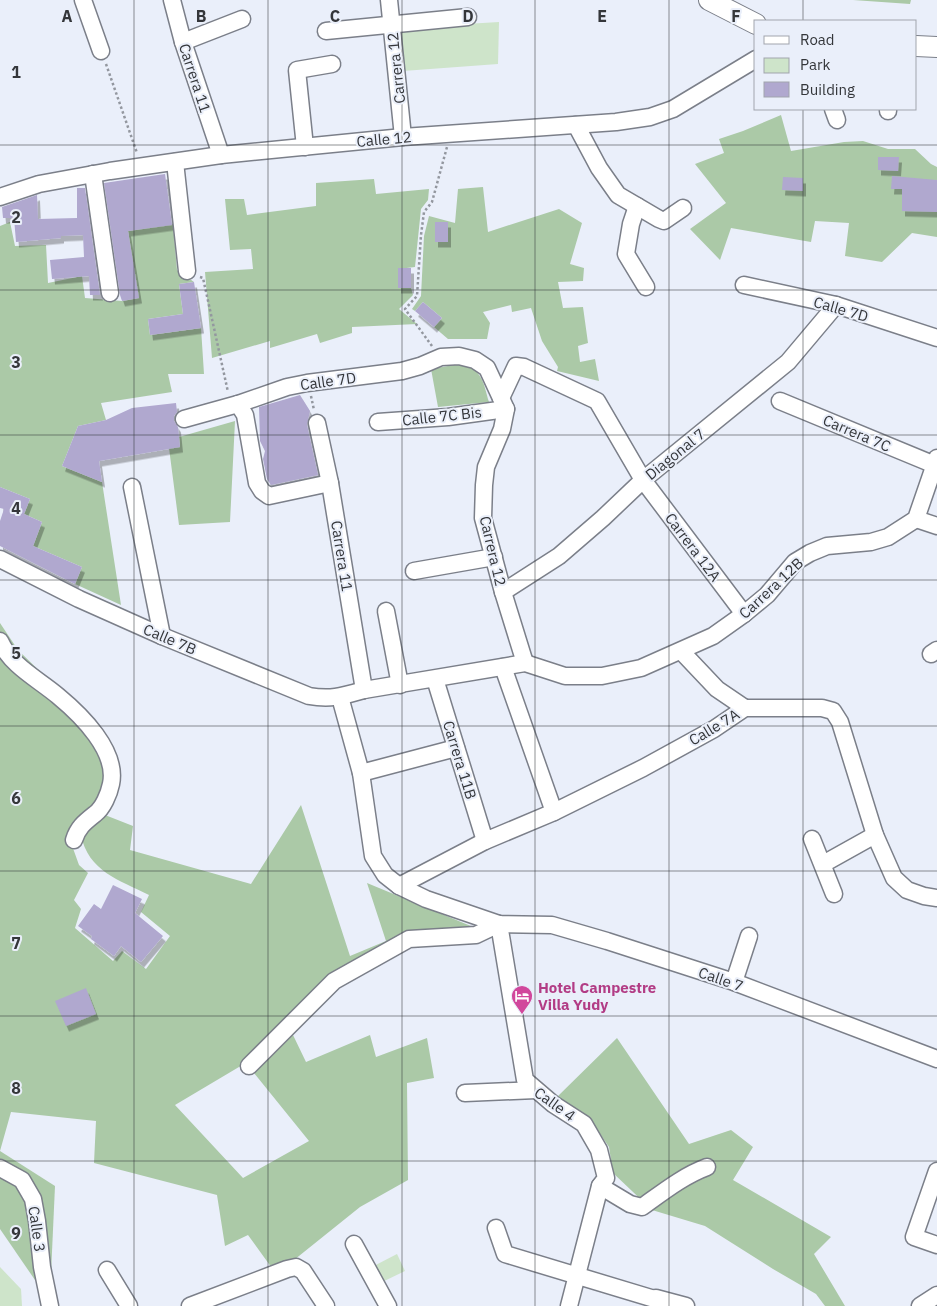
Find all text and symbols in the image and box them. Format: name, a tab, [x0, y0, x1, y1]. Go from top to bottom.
text: A	[62, 6, 73, 26]
text: B	[196, 6, 207, 26]
text: C	[330, 6, 340, 26]
text: D	[462, 6, 474, 26]
text: E	[597, 6, 607, 26]
text: F	[731, 6, 741, 26]
legend	[754, 20, 917, 110]
text: Road	[800, 30, 835, 49]
street label: Carrera 12	[383, 31, 409, 105]
street label: Carrera 11	[175, 41, 215, 115]
text: Park	[800, 55, 830, 74]
text: 1	[11, 62, 21, 82]
text: Building	[800, 80, 855, 99]
street label: Calle 12	[356, 127, 412, 151]
text: 2	[11, 207, 21, 227]
street label: Calle 7D	[811, 292, 871, 326]
text: 3	[11, 352, 21, 372]
street label: Calle 7D	[299, 368, 357, 394]
street label: Calle 7C Bis	[401, 402, 483, 430]
street label: Carrera 7C	[820, 410, 894, 456]
street label: Diagonal 7	[641, 424, 709, 484]
text: 4	[11, 498, 21, 518]
street label: Carrera 12A	[661, 509, 725, 585]
street label: Carrera 12	[476, 514, 510, 588]
street label: Carrera 11	[327, 519, 357, 593]
street label: Carrera 12B	[735, 553, 807, 623]
street label: Calle 7B	[141, 619, 199, 659]
text: 5	[11, 643, 21, 663]
street label: Calle 7A	[685, 704, 743, 750]
street label: Carrera 11B	[439, 718, 481, 802]
text: 6	[11, 788, 21, 808]
text: 7	[11, 933, 21, 953]
street label: Calle 7	[696, 962, 746, 996]
place label: Hotel Campestre Villa Yudy	[538, 978, 656, 1014]
hotel icon: Hotel Campestre Villa Yudy	[510, 984, 534, 1015]
text: 8	[11, 1078, 21, 1098]
street label: Calle 4	[531, 1083, 579, 1125]
street label: Calle 3	[24, 1205, 50, 1253]
text: 9	[11, 1223, 21, 1243]

